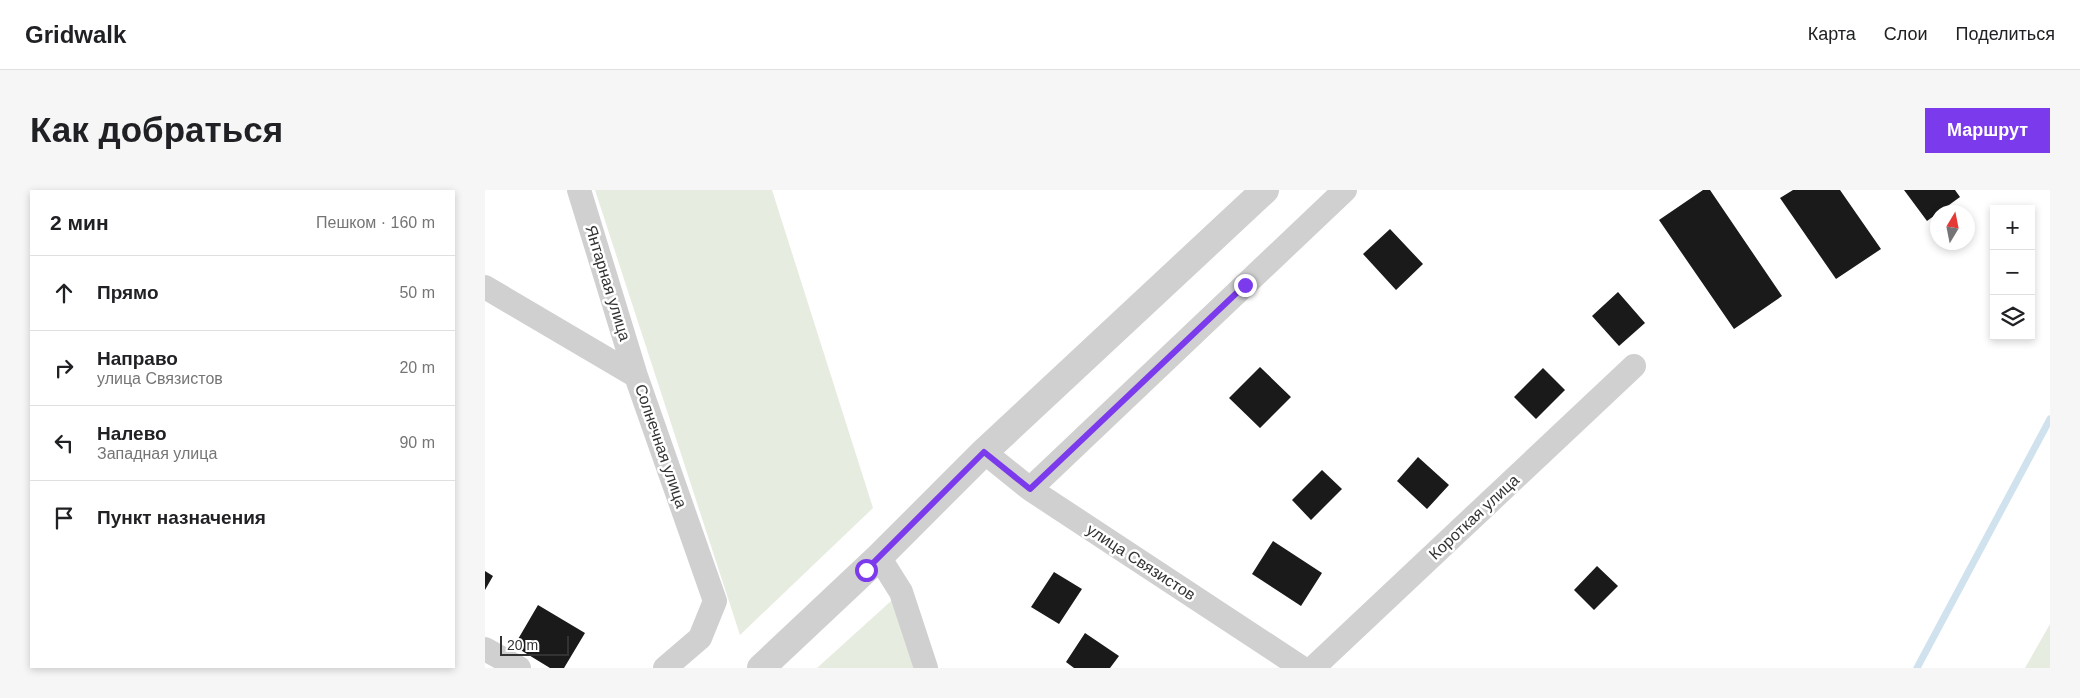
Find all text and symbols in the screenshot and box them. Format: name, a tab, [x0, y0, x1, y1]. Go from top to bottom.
text: Gridwalk	[25, 21, 126, 48]
text: Карта	[1808, 24, 1856, 44]
text: Слои	[1884, 24, 1928, 44]
text: Поделиться	[1956, 24, 2055, 44]
button: Маршрут	[1925, 108, 2050, 153]
text: Как добраться	[30, 110, 283, 149]
north arrow	[1930, 205, 1975, 250]
map controls	[1990, 205, 2035, 340]
button: +	[1990, 205, 2035, 250]
text: 2 мин	[50, 211, 109, 234]
text: Пешком · 160 m	[316, 214, 435, 231]
street label: Янтарная улица	[582, 223, 634, 343]
button: −	[1990, 250, 2035, 295]
route end	[1234, 274, 1257, 297]
icon: ahead	[50, 279, 78, 307]
text: Прямо	[97, 282, 159, 303]
text: 50 m	[399, 284, 435, 301]
button: layers	[1990, 295, 2035, 340]
text: Направо	[97, 348, 178, 369]
icon: right	[50, 354, 78, 382]
text: 20 m	[399, 359, 435, 376]
text: улица Связистов	[97, 370, 223, 387]
street label: Солнечная улица	[632, 382, 690, 510]
text: Налево	[97, 423, 167, 444]
icon: left	[50, 429, 78, 457]
text: 90 m	[399, 434, 435, 451]
text: Западная улица	[97, 445, 217, 462]
street label: Короткая улица	[1426, 471, 1522, 563]
icon: arrive	[50, 504, 78, 532]
text: Пункт назначения	[97, 507, 266, 528]
street label: улица Связистов	[1084, 521, 1198, 603]
route start	[855, 559, 878, 582]
scale bar	[500, 633, 569, 656]
text: 20 m	[507, 637, 538, 653]

